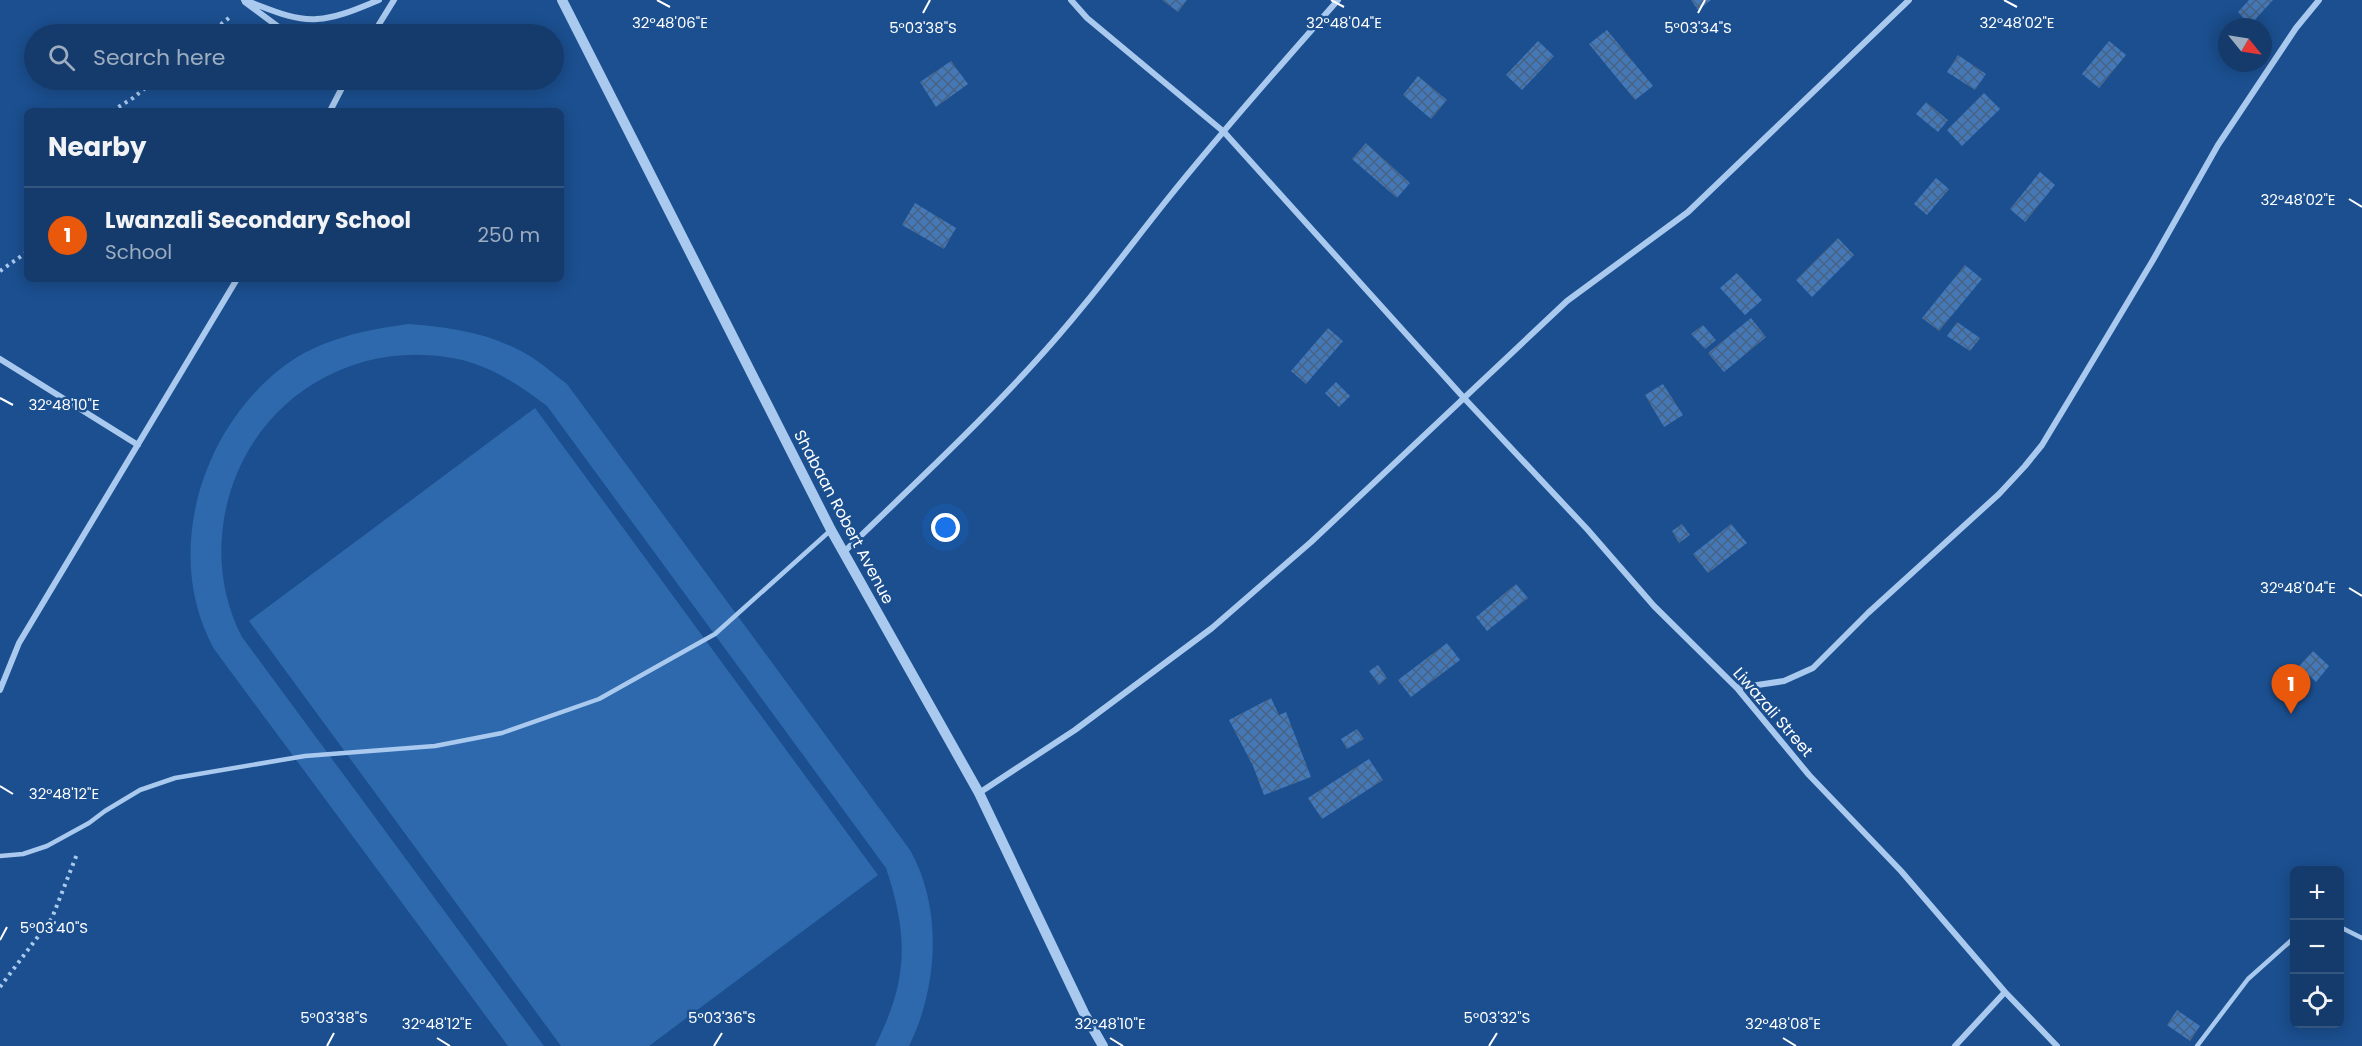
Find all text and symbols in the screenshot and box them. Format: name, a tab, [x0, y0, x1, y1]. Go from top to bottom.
text: 32°48'06"E	[632, 12, 708, 33]
text: 32°48'04"E	[1306, 12, 1382, 33]
text: 32°48'02"E	[1979, 12, 2055, 33]
text: 5°03'38"S	[889, 17, 957, 38]
text: 5°03'34"S	[1664, 17, 1732, 38]
north arrow	[2218, 18, 2272, 72]
search box	[24, 24, 564, 90]
icon: search	[45, 41, 78, 74]
text: Search here	[93, 42, 226, 73]
text: Nearby	[48, 129, 146, 165]
text: 32°48'02"E	[2260, 189, 2336, 210]
text: Lwanzali Secondary School	[105, 205, 411, 236]
text: 1	[64, 221, 71, 249]
text: 250 m	[477, 221, 540, 249]
text: School	[105, 238, 172, 266]
text: 32°48'10"E	[28, 394, 100, 415]
street label: Shabaan Robert Avenue	[788, 426, 900, 608]
your location	[931, 513, 960, 542]
text: 32°48'04"E	[2260, 577, 2336, 598]
street label: Liwazali Street	[1728, 662, 1818, 762]
pin: 1	[2272, 664, 2310, 714]
text: 32°48'12"E	[29, 783, 99, 804]
map controls	[2290, 866, 2344, 1028]
button: +	[2290, 866, 2344, 920]
text: 5°03'40"S	[20, 917, 88, 938]
button: −	[2290, 920, 2344, 974]
button: locate	[2290, 974, 2344, 1028]
text: 5°03'38"S	[300, 1007, 368, 1028]
text: 5°03'36"S	[688, 1007, 756, 1028]
text: 5°03'32"S	[1464, 1007, 1530, 1028]
text: 32°48'12"E	[402, 1013, 472, 1034]
text: 32°48'10"E	[1074, 1013, 1146, 1034]
text: 32°48'08"E	[1745, 1013, 1821, 1034]

